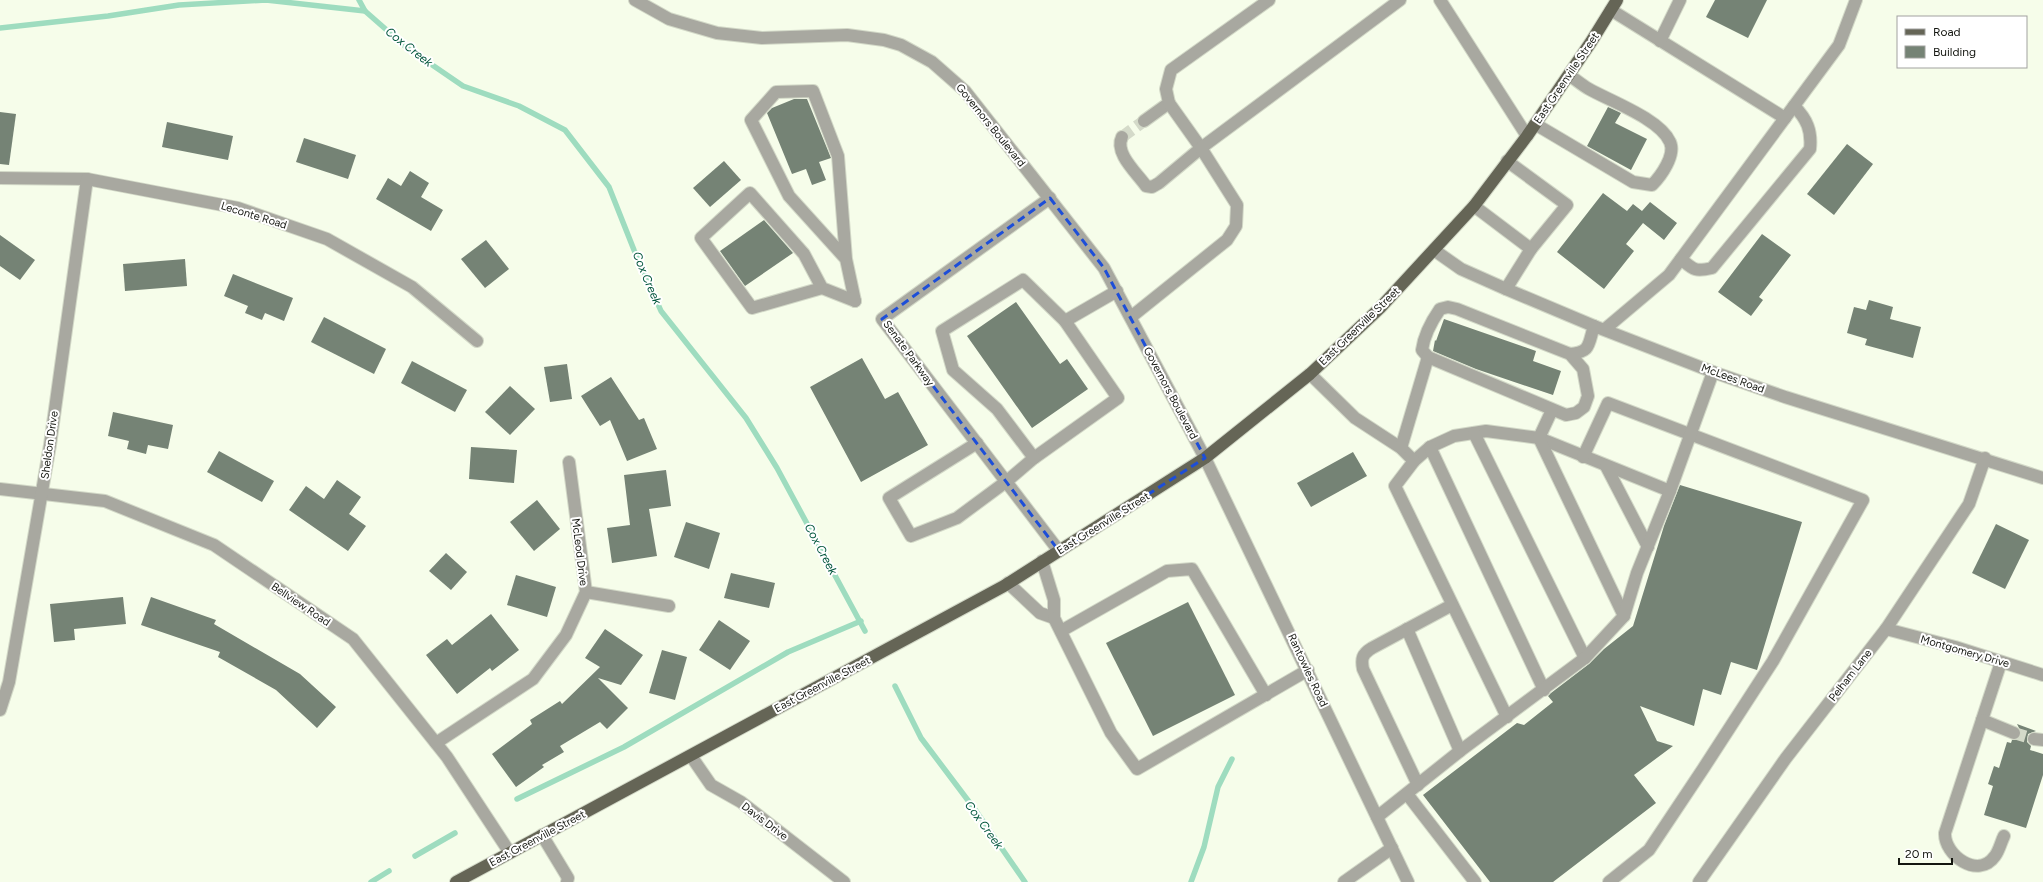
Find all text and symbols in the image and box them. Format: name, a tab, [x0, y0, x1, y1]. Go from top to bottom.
legend	[1897, 16, 2027, 68]
water label: Cox Creek	[383, 24, 436, 70]
text: Road	[1933, 25, 1961, 39]
street label: East Greenville Street	[1531, 30, 1602, 126]
text: Building	[1933, 45, 1976, 59]
street label: Governors Boulevard	[953, 81, 1028, 169]
street label: Leconte Road	[219, 199, 288, 232]
water label: Cox Creek	[630, 250, 665, 308]
street label: East Greenville Street	[1316, 285, 1402, 368]
street label: Senate Parkway	[880, 318, 937, 389]
street label: Governors Boulevard	[1141, 345, 1200, 442]
street label: McLees Road	[1700, 361, 1766, 396]
street label: Sheldon Drive	[38, 410, 61, 480]
street label: East Greenville Street	[1054, 490, 1152, 557]
street label: McLeod Drive	[569, 518, 590, 587]
water label: Cox Creek	[802, 521, 841, 578]
street label: Bellview Road	[269, 580, 333, 629]
street label: Rantowles Road	[1285, 632, 1330, 709]
street label: Montgomery Drive	[1919, 633, 2011, 670]
street label: Pelham Lane	[1826, 647, 1875, 704]
street label: East Greenville Street	[772, 654, 872, 715]
water label: Cox Creek	[962, 798, 1007, 853]
street label: Davis Drive	[739, 800, 790, 843]
street label: East Greenville Street	[487, 808, 587, 869]
scale bar	[1899, 840, 1952, 866]
text: 20 m	[1905, 847, 1933, 861]

